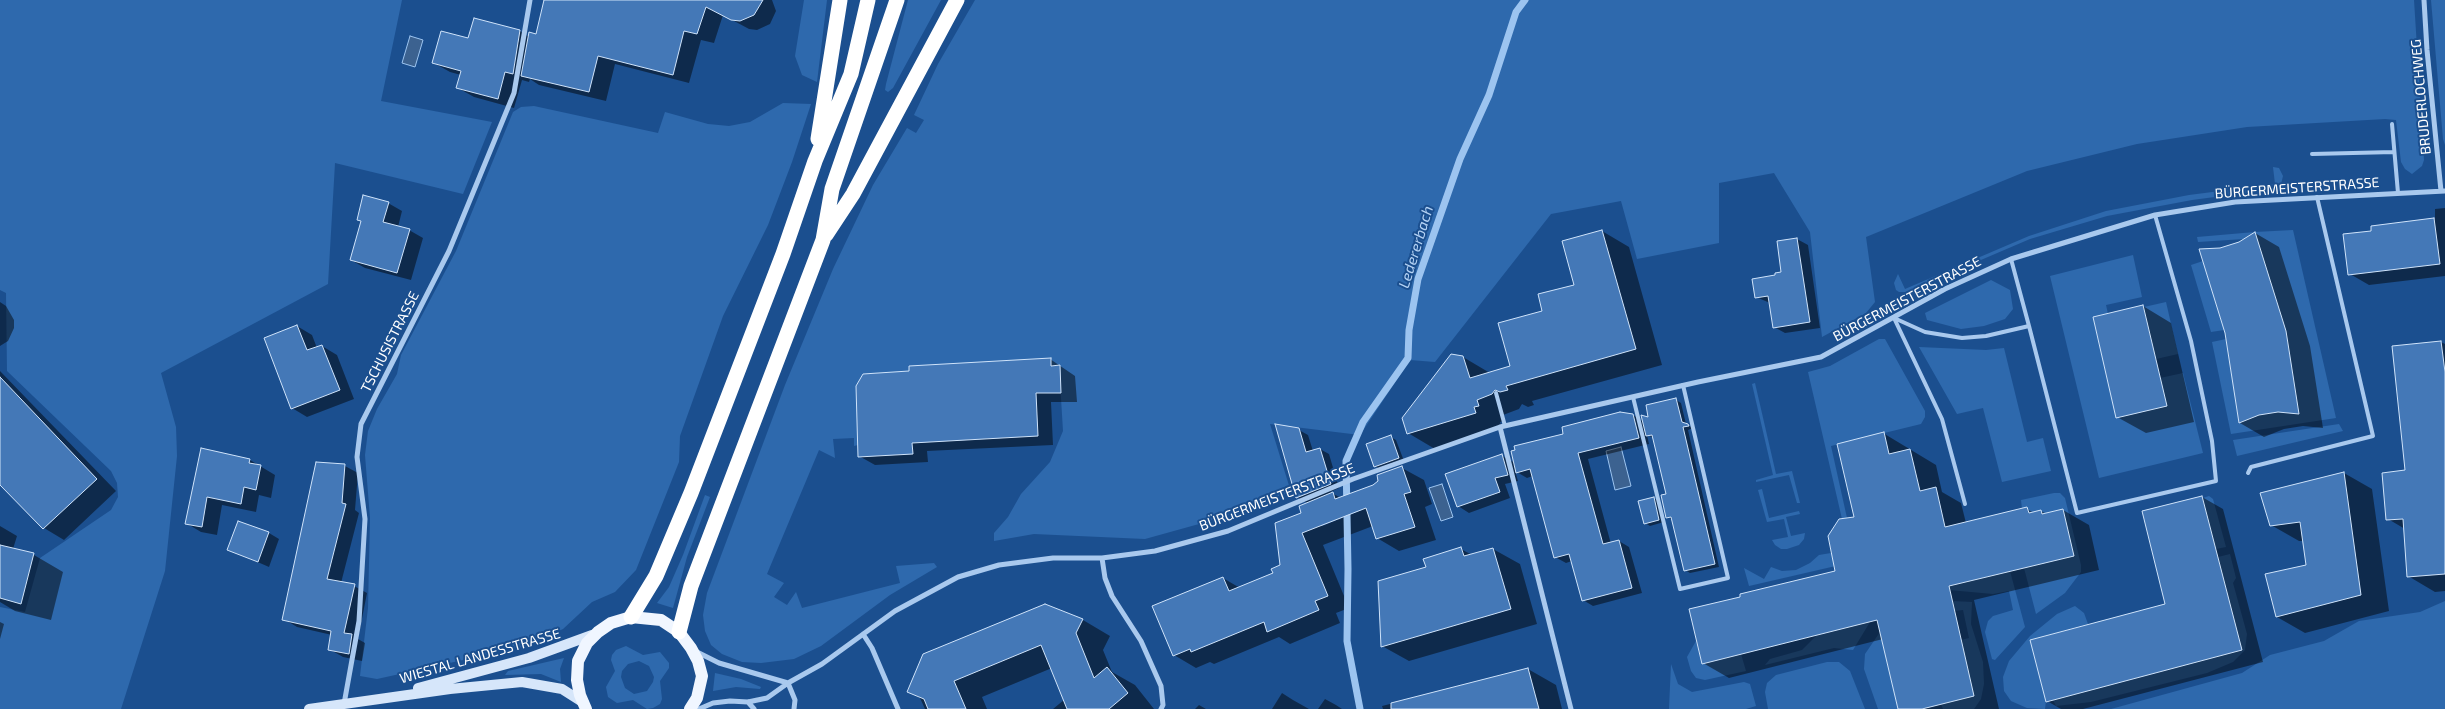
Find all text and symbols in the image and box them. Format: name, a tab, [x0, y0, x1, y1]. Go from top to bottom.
street label: BRUDERLOCHWEG	[2408, 39, 2434, 155]
street label: BÜRGERMEISTERSTRASSE	[2214, 174, 2380, 202]
water label: Ledererbach	[1395, 204, 1437, 290]
street label: BÜRGERMEISTERSTRASSE	[1830, 253, 1984, 345]
street label: TSCHUSISTRASSE	[357, 289, 423, 395]
street label: BÜRGERMEISTERSTRASSE	[1197, 460, 1357, 534]
street label: WIESTAL LANDESSTRASSE	[398, 625, 562, 687]

